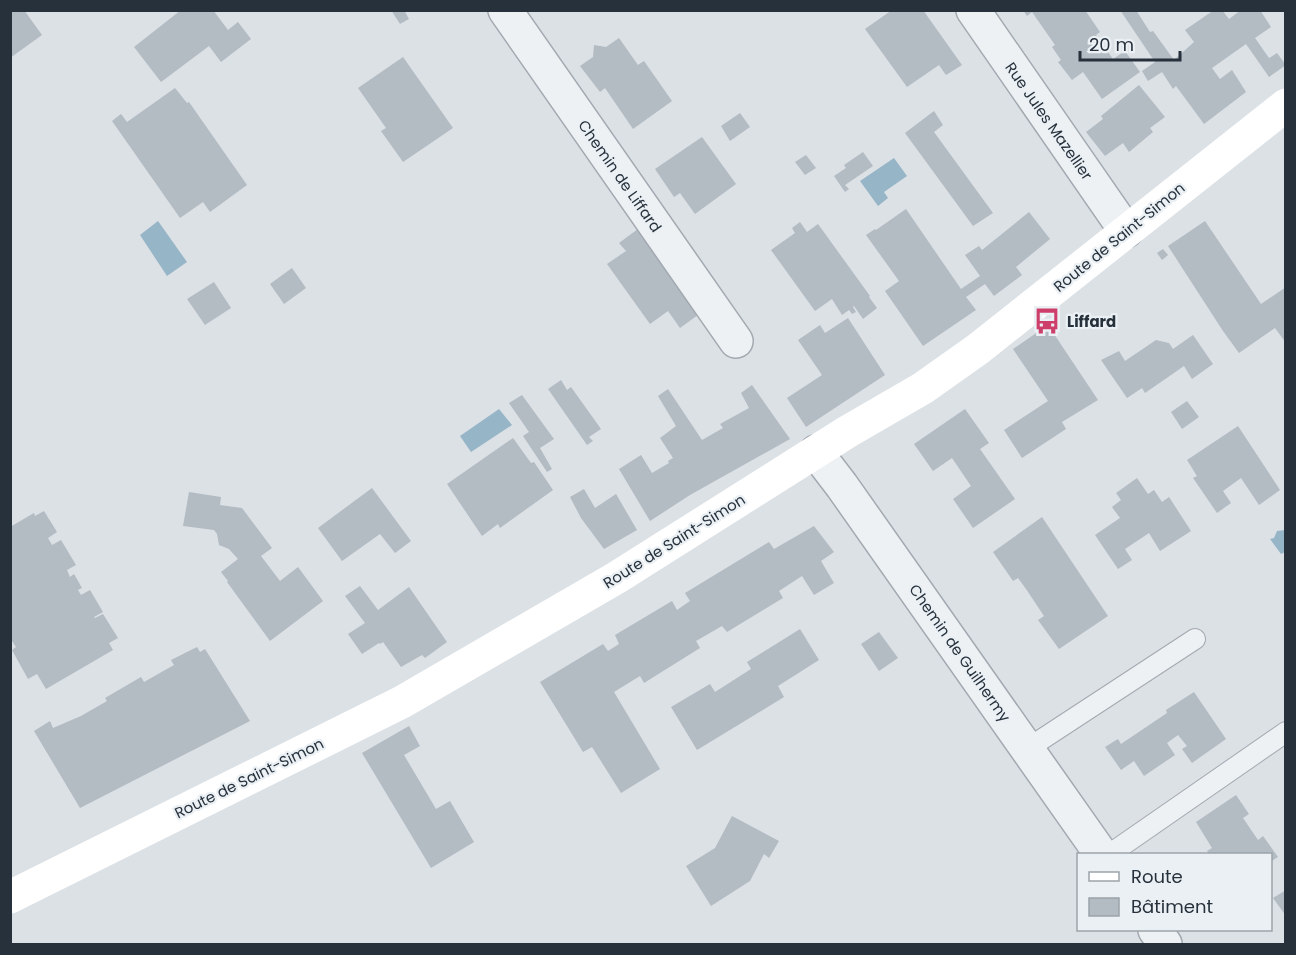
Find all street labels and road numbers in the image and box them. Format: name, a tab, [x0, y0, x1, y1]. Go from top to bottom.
street label: Rue Jules Mazellier	[1000, 58, 1098, 185]
street label: Chemin de Liffard	[573, 116, 667, 236]
street label: Route de Saint-Simon	[1049, 177, 1189, 297]
street label: Route de Saint-Simon	[599, 489, 749, 593]
street label: Chemin de Guilhermy	[904, 580, 1016, 727]
street label: Route de Saint-Simon	[171, 733, 327, 823]

